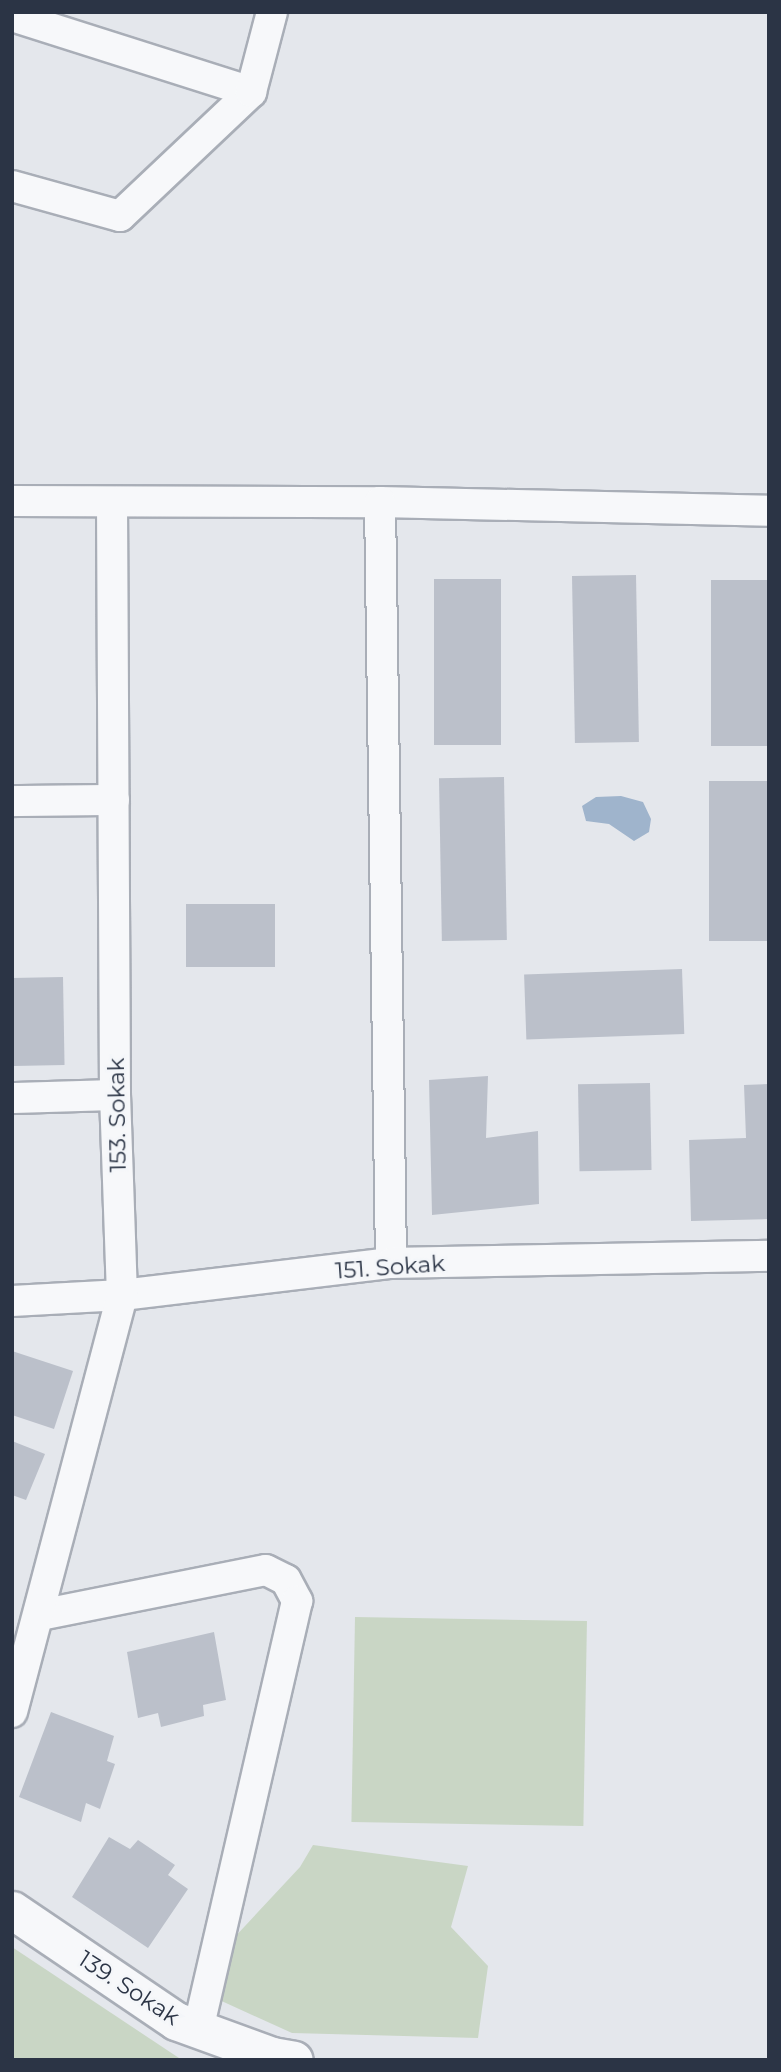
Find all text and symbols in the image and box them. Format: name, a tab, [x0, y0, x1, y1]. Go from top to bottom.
street label: 153. Sokak	[102, 1058, 132, 1172]
street label: 151. Sokak	[334, 1249, 446, 1285]
street label: 139. Sokak	[73, 1945, 185, 2031]

